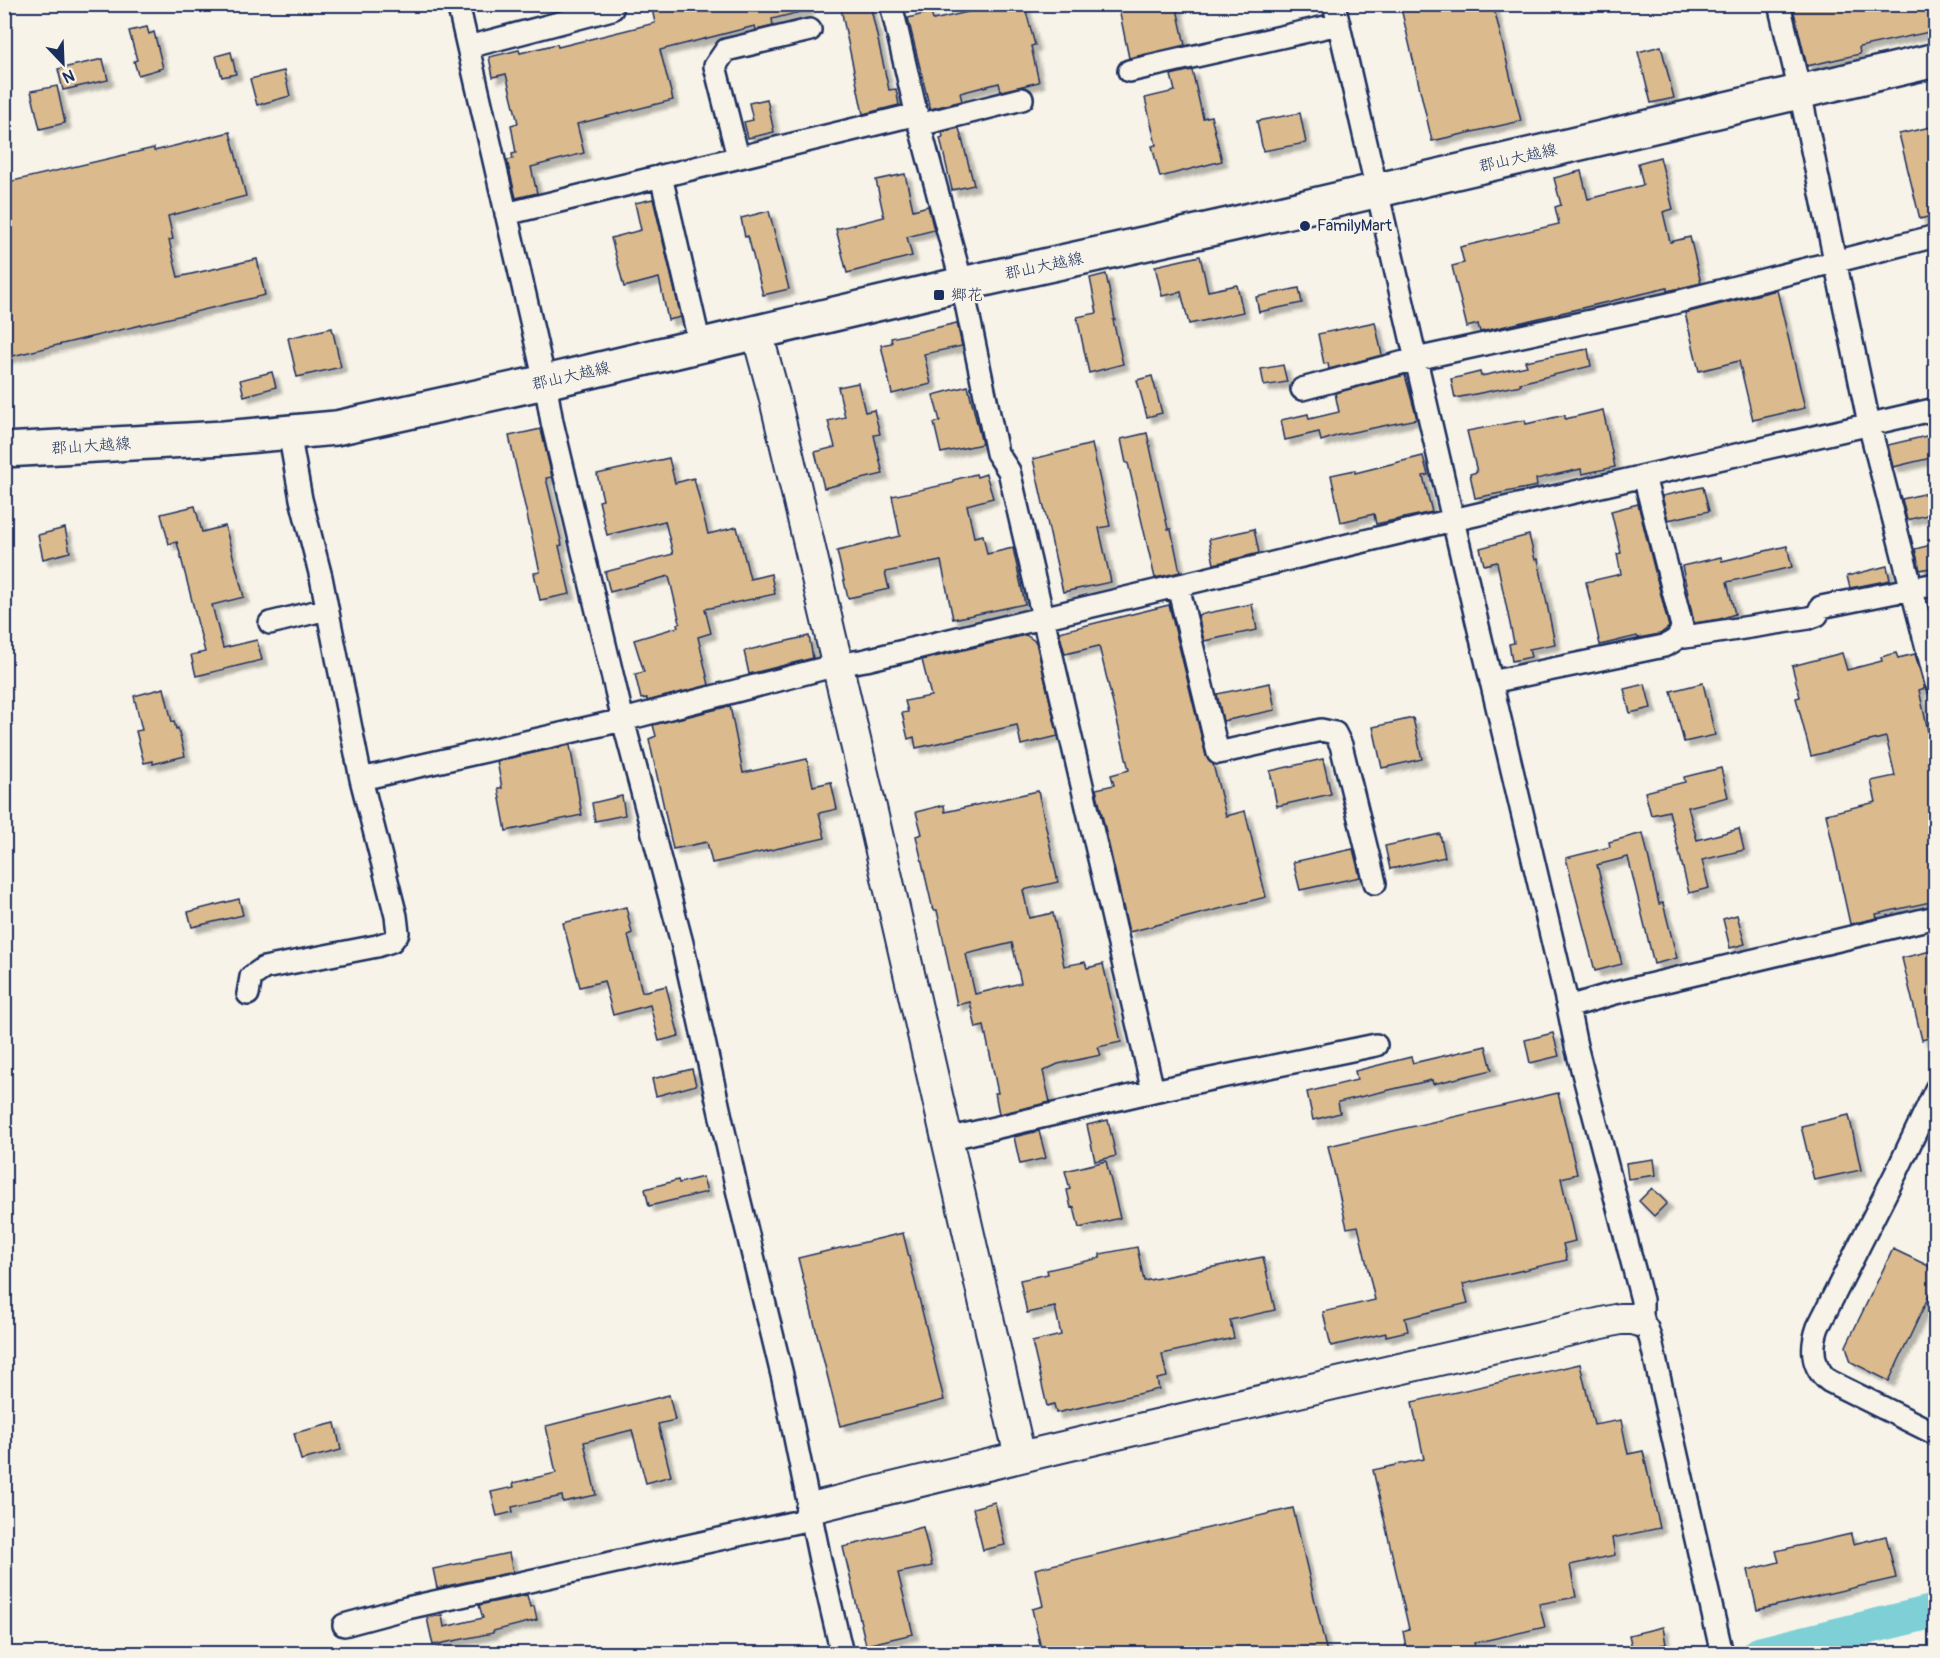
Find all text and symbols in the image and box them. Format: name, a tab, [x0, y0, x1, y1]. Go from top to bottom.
north arrow	[33, 33, 93, 93]
text: N	[59, 65, 77, 87]
street label: 郡山大越線	[1477, 139, 1559, 177]
place label: FamilyMart	[1317, 216, 1392, 236]
marker: FamilyMart	[1298, 219, 1312, 233]
street label: 郡山大越線	[1003, 248, 1085, 284]
place label: 郷花	[951, 285, 983, 305]
marker: 郷花	[932, 288, 946, 302]
street label: 郡山大越線	[530, 357, 612, 395]
street label: 郡山大越線	[50, 433, 132, 459]

